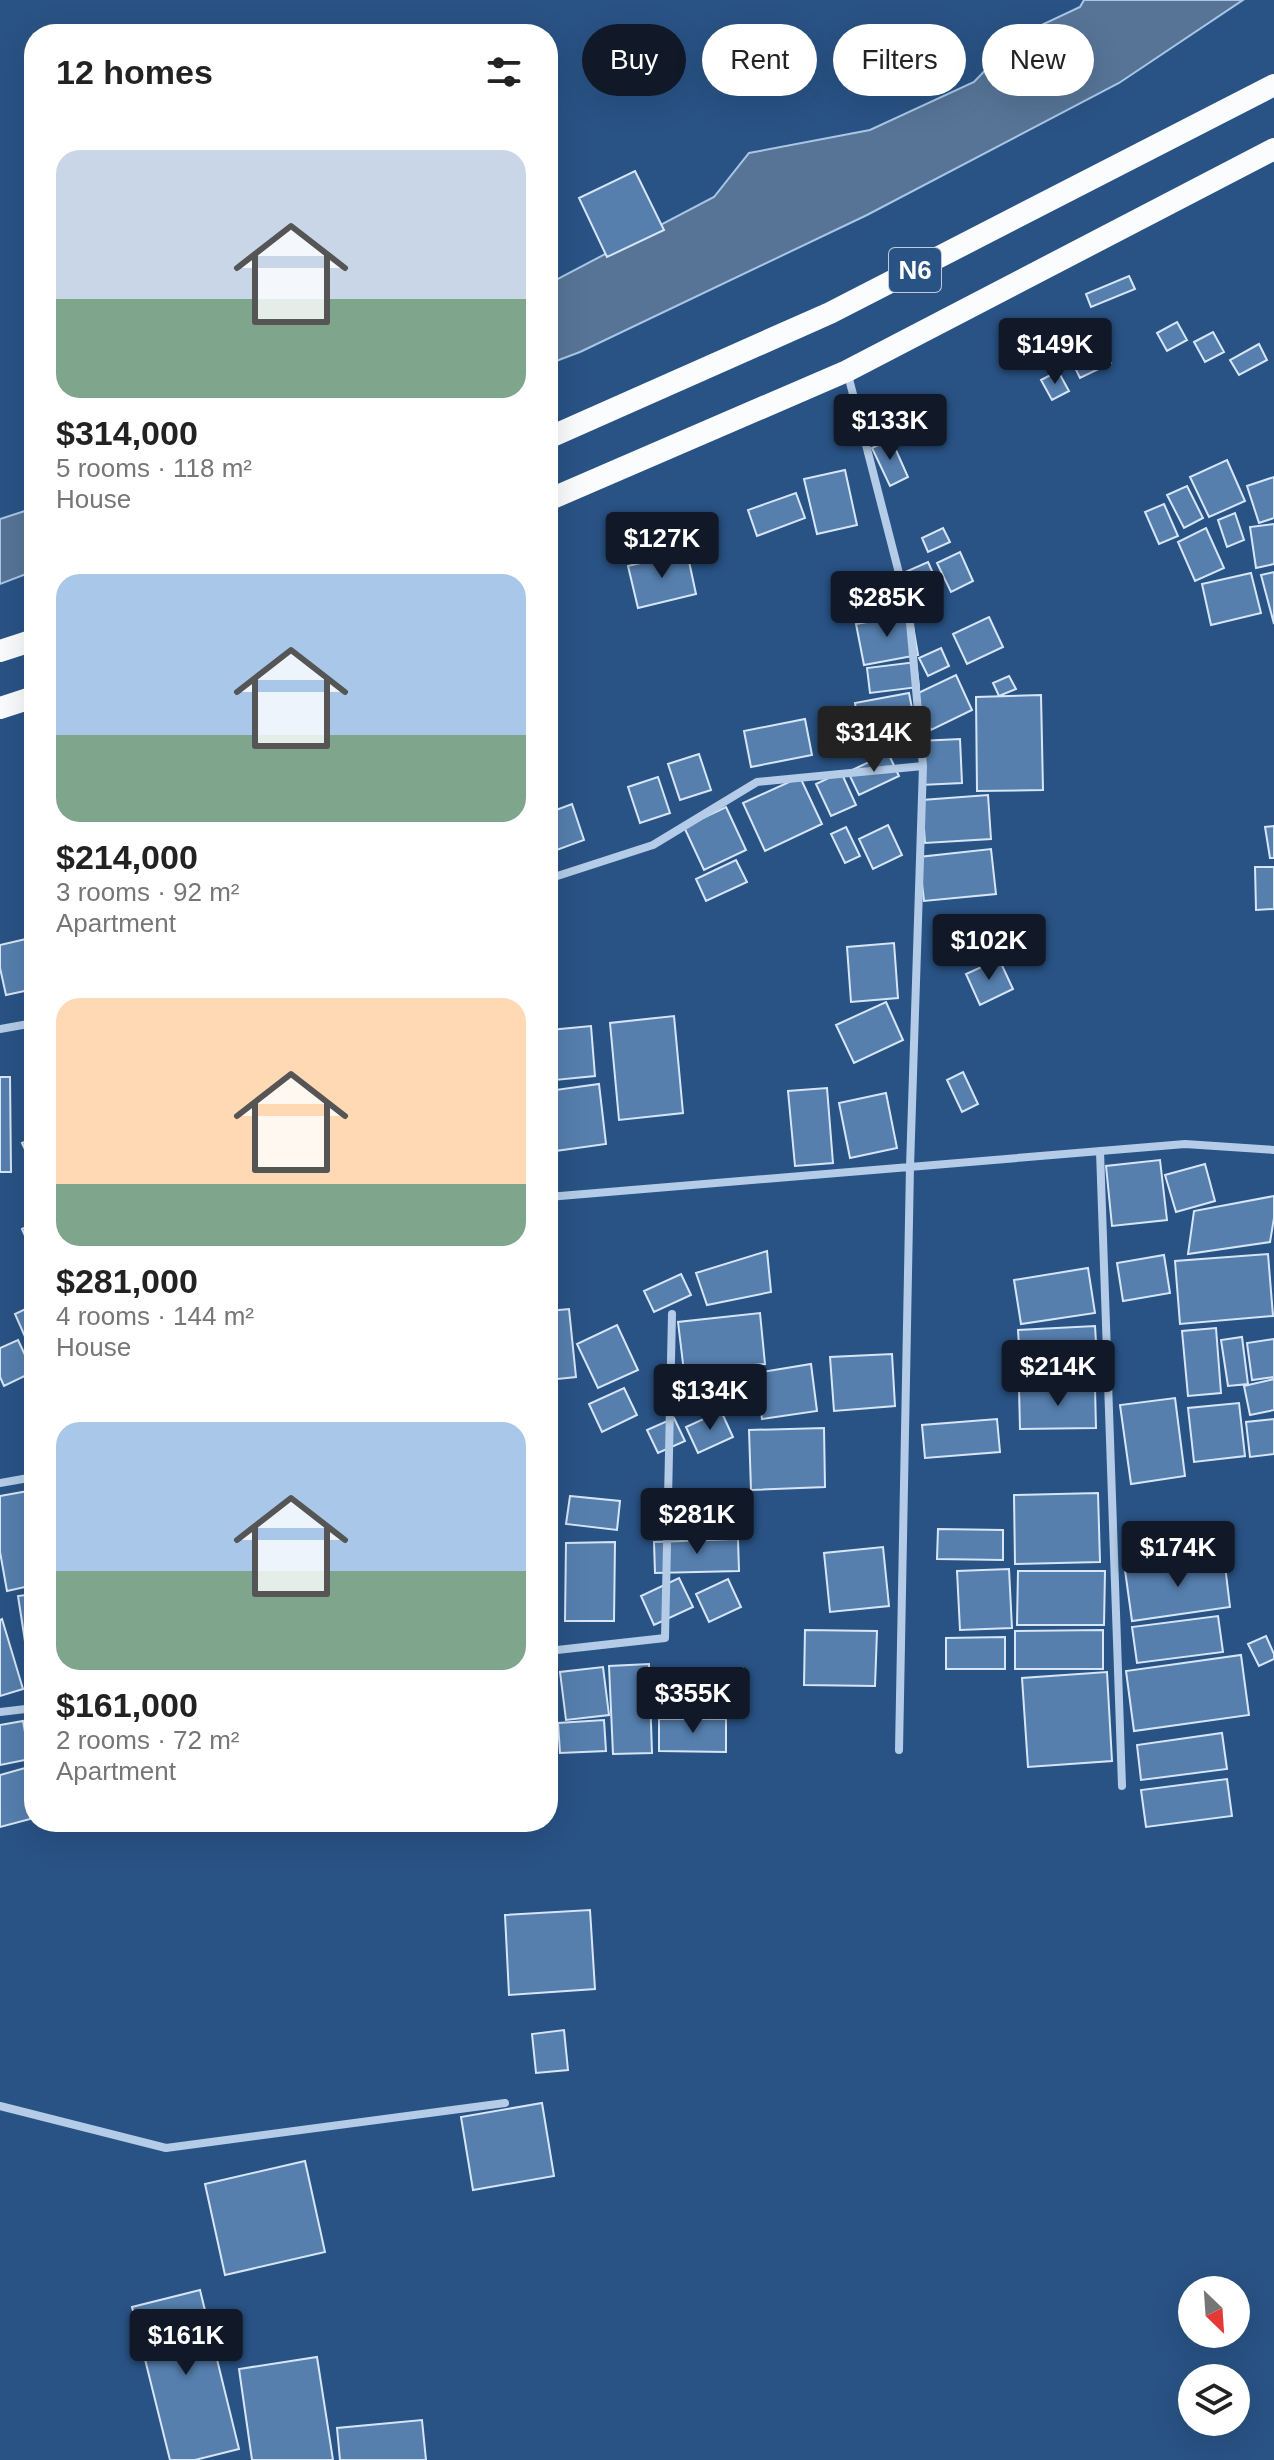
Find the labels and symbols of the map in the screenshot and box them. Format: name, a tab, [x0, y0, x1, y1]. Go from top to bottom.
road number: N6	[889, 248, 941, 292]
pin: $149K	[999, 318, 1111, 386]
pin: $133K	[834, 394, 946, 462]
pin: $127K	[606, 512, 718, 580]
pin: $285K	[831, 571, 943, 639]
pin: $314K	[818, 706, 930, 774]
pin: $102K	[933, 914, 1045, 982]
pin: $214K	[1002, 1340, 1114, 1408]
pin: $134K	[654, 1364, 766, 1432]
pin: $281K	[641, 1488, 753, 1556]
pin: $174K	[1122, 1521, 1234, 1589]
pin: $355K	[637, 1667, 749, 1735]
north arrow	[1178, 2276, 1250, 2348]
pin: $161K	[130, 2309, 242, 2377]

